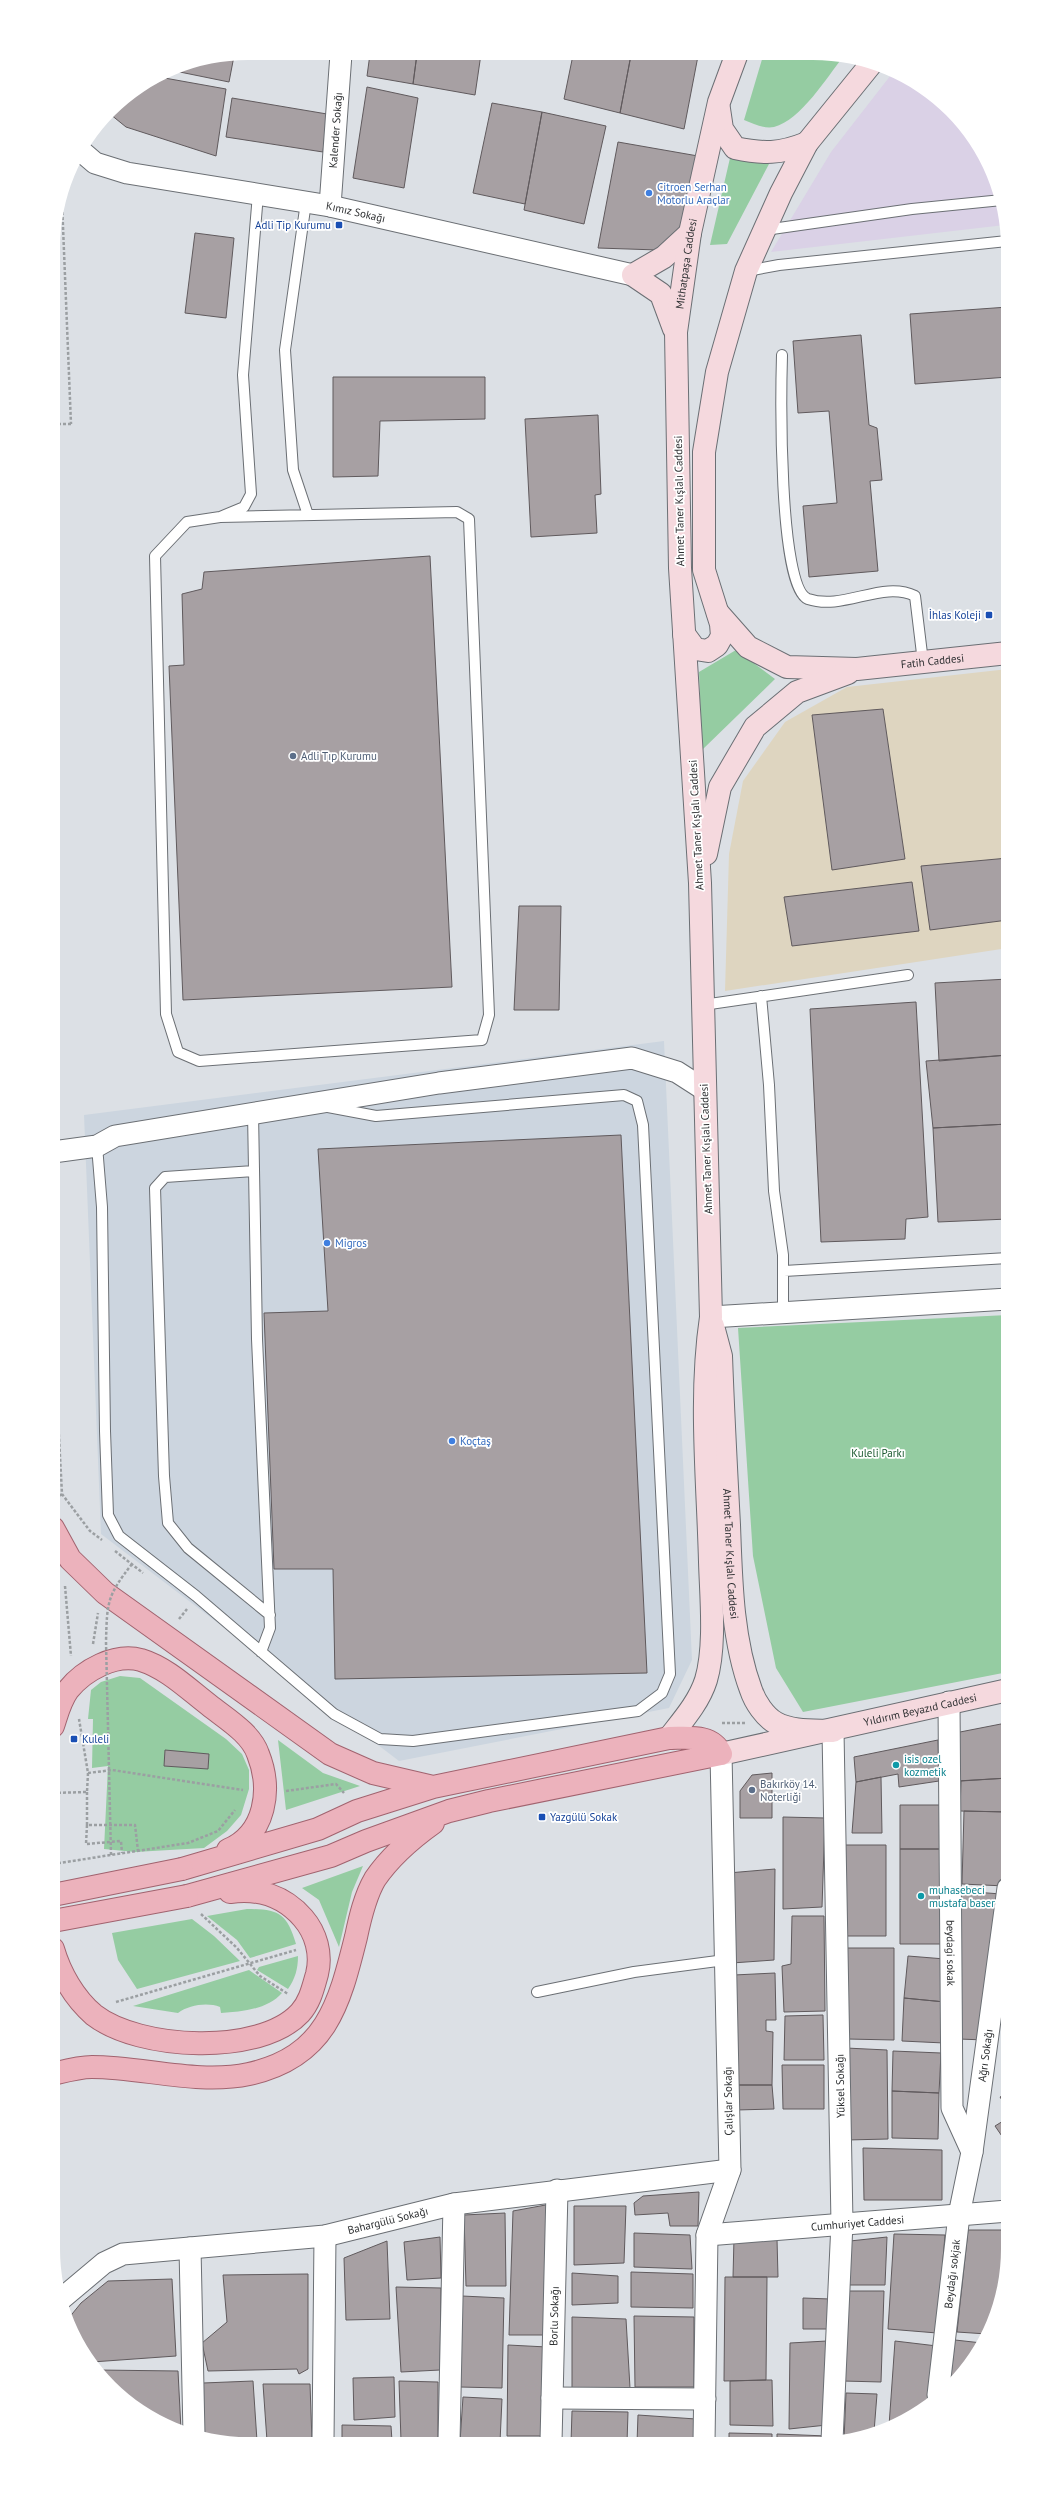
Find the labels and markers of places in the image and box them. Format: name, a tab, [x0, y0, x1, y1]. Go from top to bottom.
place label: Citroen Serhan Motorlu Araçlar	[657, 180, 730, 207]
marker: Citroen Serhan Motorlu Araçlar	[644, 188, 654, 198]
place label: Adli Tip Kurumu	[255, 218, 331, 232]
marker: Adli Tip Kurumu	[334, 220, 344, 230]
place label: İhlas Koleji	[929, 608, 981, 622]
marker: İhlas Koleji	[984, 610, 994, 620]
place label: Adli Tıp Kurumu	[301, 749, 377, 763]
marker: Adli Tıp Kurumu	[288, 751, 298, 761]
place label: Migros	[335, 1236, 367, 1250]
marker: Migros	[322, 1238, 332, 1248]
place label: Koçtaş	[460, 1434, 491, 1448]
marker: Koçtaş	[447, 1436, 457, 1446]
place label: Kuleli	[82, 1732, 109, 1746]
marker: Kuleli	[69, 1734, 79, 1744]
place label: isis ozel kozmetik	[904, 1752, 947, 1779]
marker: isis ozel kozmetik	[891, 1760, 901, 1770]
place label: Bakırköy 14. Noterliği	[760, 1777, 817, 1804]
marker: Bakırköy 14. Noterliği	[747, 1785, 757, 1795]
place label: Yazgülü Sokak	[550, 1810, 618, 1824]
marker: Yazgülü Sokak	[537, 1812, 547, 1822]
place label: muhasebeci mustafa baser	[929, 1883, 995, 1910]
marker: muhasebeci mustafa baser	[916, 1891, 926, 1901]

